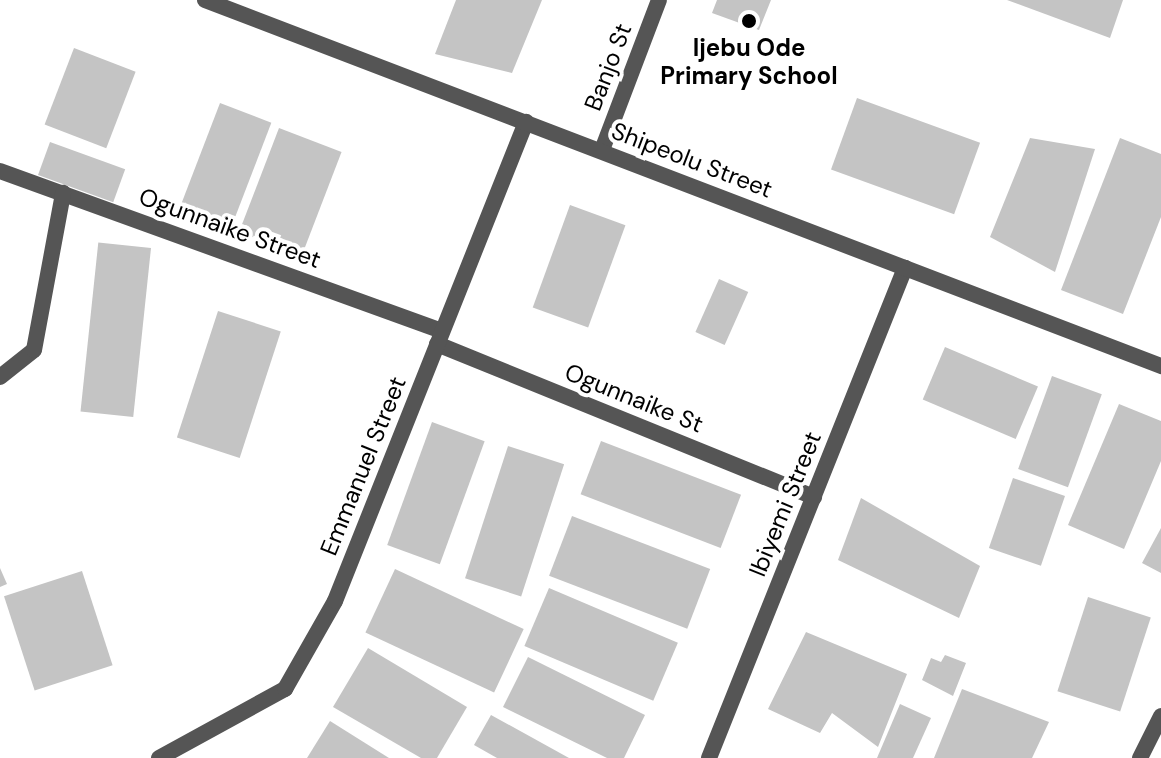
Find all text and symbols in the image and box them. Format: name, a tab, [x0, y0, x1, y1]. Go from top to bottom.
marker: Ijebu Ode Primary School	[740, 12, 758, 30]
street label: Banjo St	[578, 19, 638, 115]
place label: Ijebu Ode Primary School	[660, 34, 838, 90]
street label: Shipeolu Street	[608, 116, 776, 204]
street label: Ogunnaike Street	[135, 182, 325, 274]
street label: Ogunnaike St	[561, 357, 707, 439]
street label: Emmanuel Street	[314, 372, 412, 560]
street label: Ibiyemi Street	[743, 427, 827, 581]

